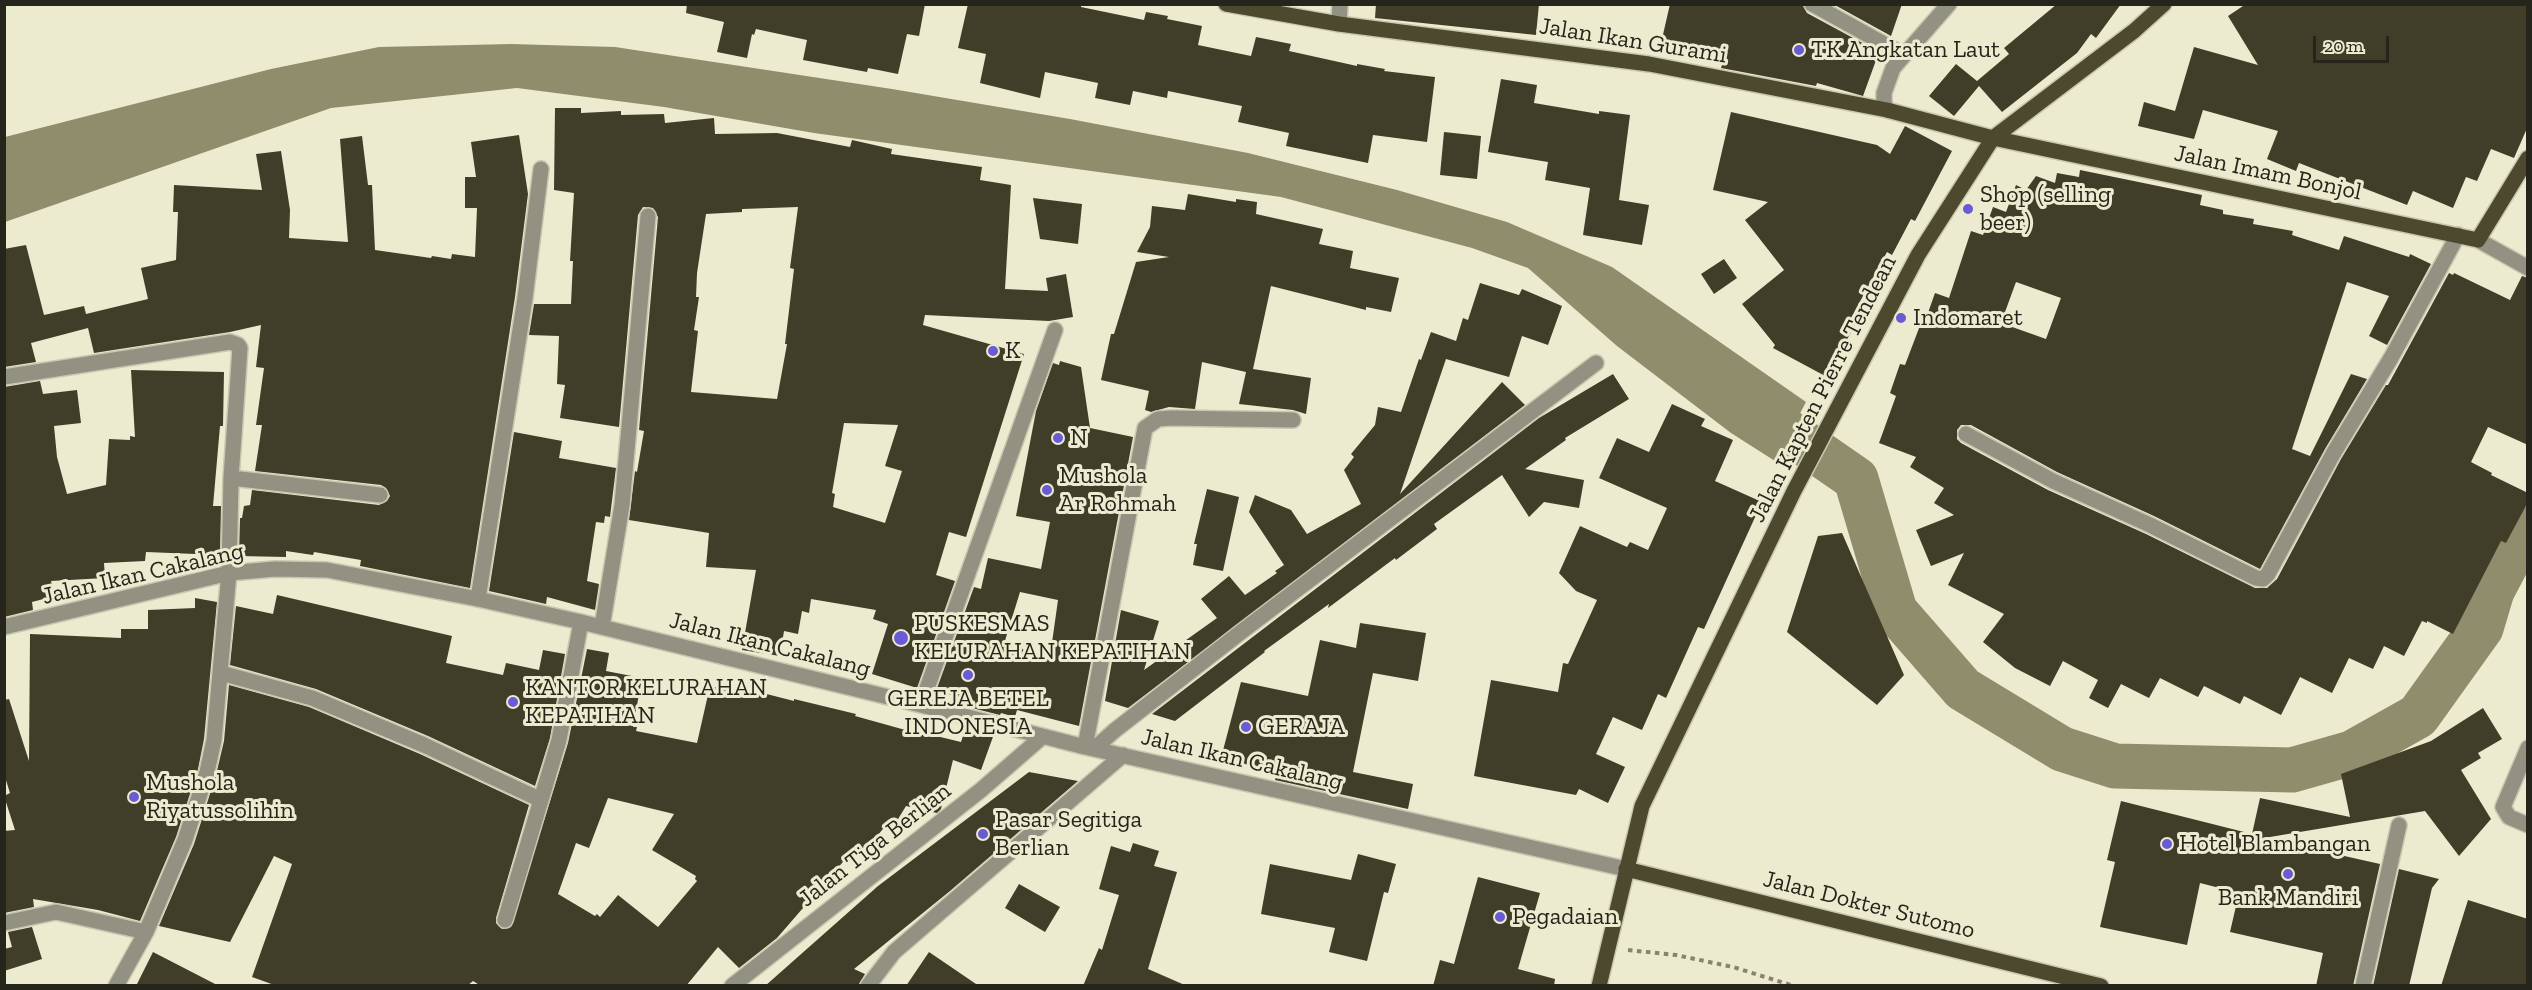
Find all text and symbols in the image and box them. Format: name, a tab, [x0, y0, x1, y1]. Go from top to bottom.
street label: Jalan Ikan Gurami	[1537, 12, 1729, 70]
scale bar	[2316, 24, 2392, 62]
text: 20 m	[2324, 35, 2363, 57]
place label: TK Angkatan Laut	[1811, 36, 2000, 64]
marker: TK Angkatan Laut	[1792, 43, 1806, 57]
street label: Jalan Imam Bonjol	[2172, 139, 2364, 207]
place label: Shop (selling beer)	[1980, 181, 2111, 237]
marker: Shop (selling beer)	[1961, 202, 1975, 216]
street label: Jalan Kapten Pierre Tendean	[1743, 251, 1903, 527]
place label: Indomaret	[1913, 304, 2023, 332]
marker: Indomaret	[1894, 311, 1908, 325]
place label: K	[1005, 337, 1020, 365]
marker: K	[986, 344, 1000, 358]
place label: N	[1070, 424, 1088, 452]
marker: N	[1051, 431, 1065, 445]
place label: Mushola Ar Rohmah	[1059, 462, 1176, 518]
marker: Mushola Ar Rohmah	[1040, 483, 1054, 497]
street label: Jalan Ikan Cakalang	[39, 537, 247, 611]
street label: Jalan Ikan Cakalang	[667, 606, 873, 684]
place label: PUSKESMAS KELURAHAN KEPATIHAN	[914, 610, 1191, 666]
marker: PUSKESMAS KELURAHAN KEPATIHAN	[892, 629, 910, 647]
marker: GEREJA BETEL INDONESIA	[961, 668, 975, 682]
place label: KANTOR KELURAHAN KEPATIHAN	[525, 674, 767, 730]
place label: GEREJA BETEL INDONESIA	[887, 685, 1049, 741]
marker: KANTOR KELURAHAN KEPATIHAN	[506, 695, 520, 709]
place label: GERAJA	[1258, 713, 1345, 741]
marker: GERAJA	[1239, 720, 1253, 734]
street label: Jalan Ikan Cakalang	[1138, 723, 1346, 797]
place label: Mushola Riyatussolihin	[146, 769, 294, 825]
street label: Jalan Tiga Berlian	[793, 777, 957, 913]
marker: Mushola Riyatussolihin	[127, 790, 141, 804]
place label: Pasar Segitiga Berlian	[995, 806, 1142, 862]
marker: Pasar Segitiga Berlian	[976, 827, 990, 841]
place label: Hotel Blambangan	[2179, 830, 2371, 858]
marker: Hotel Blambangan	[2160, 837, 2174, 851]
street label: Jalan Dokter Sutomo	[1760, 865, 1978, 945]
marker: Bank Mandiri	[2281, 867, 2295, 881]
place label: Bank Mandiri	[2218, 884, 2358, 912]
place label: Pegadaian	[1512, 903, 1618, 931]
marker: Pegadaian	[1493, 910, 1507, 924]

